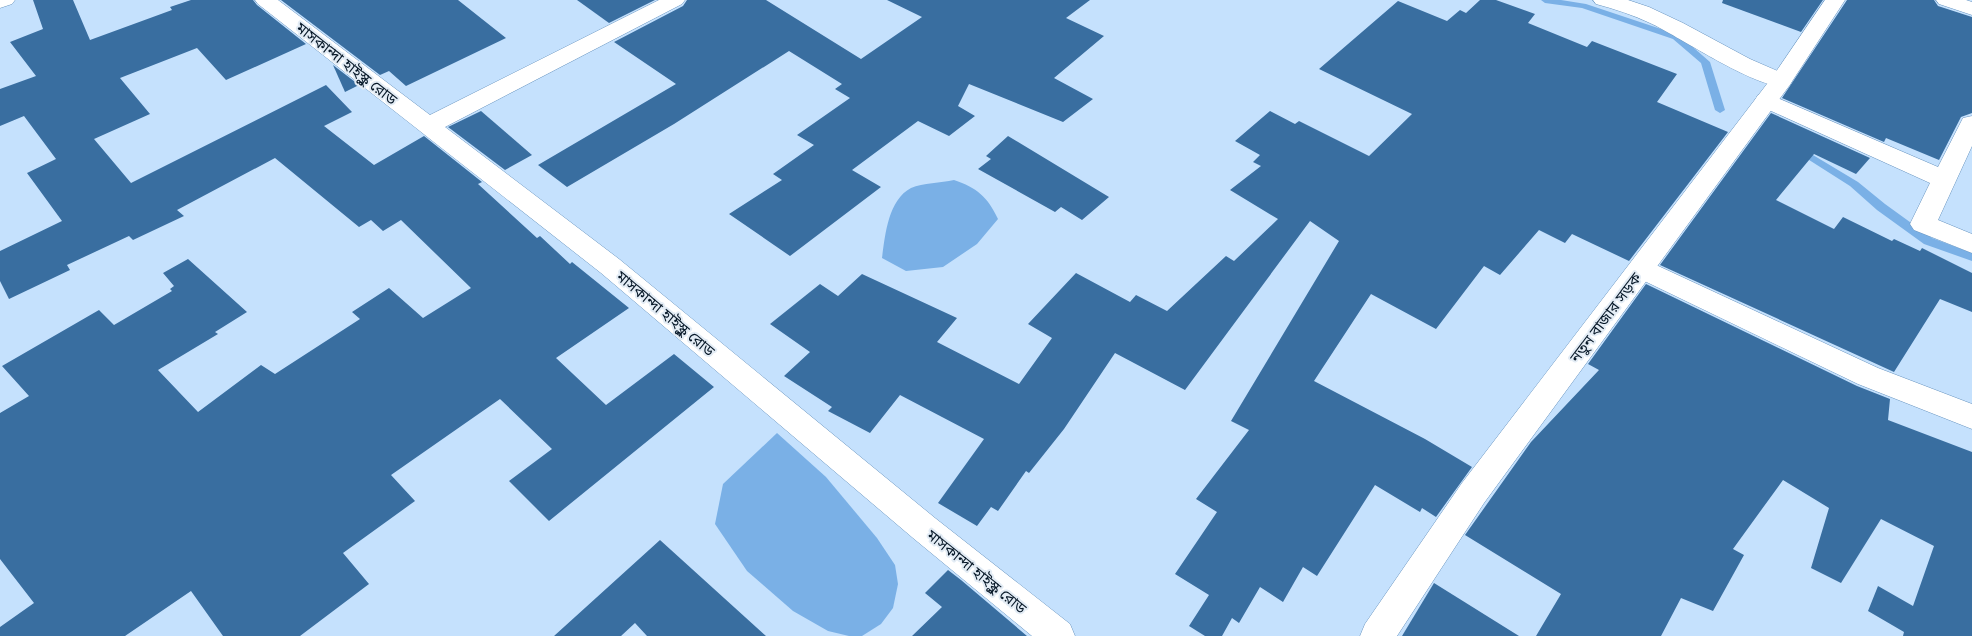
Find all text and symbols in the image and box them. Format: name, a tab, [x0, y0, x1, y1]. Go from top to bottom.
street label: মাসকান্দা হাইস্কুল রোড	[291, 17, 401, 109]
street label: মাসকান্দা হাইস্কুল রোড	[612, 266, 719, 361]
street label: নতুন বাজার সড়ক	[1565, 268, 1646, 367]
street label: মাসকান্দা হাইস্কুল রোড	[922, 525, 1031, 618]

